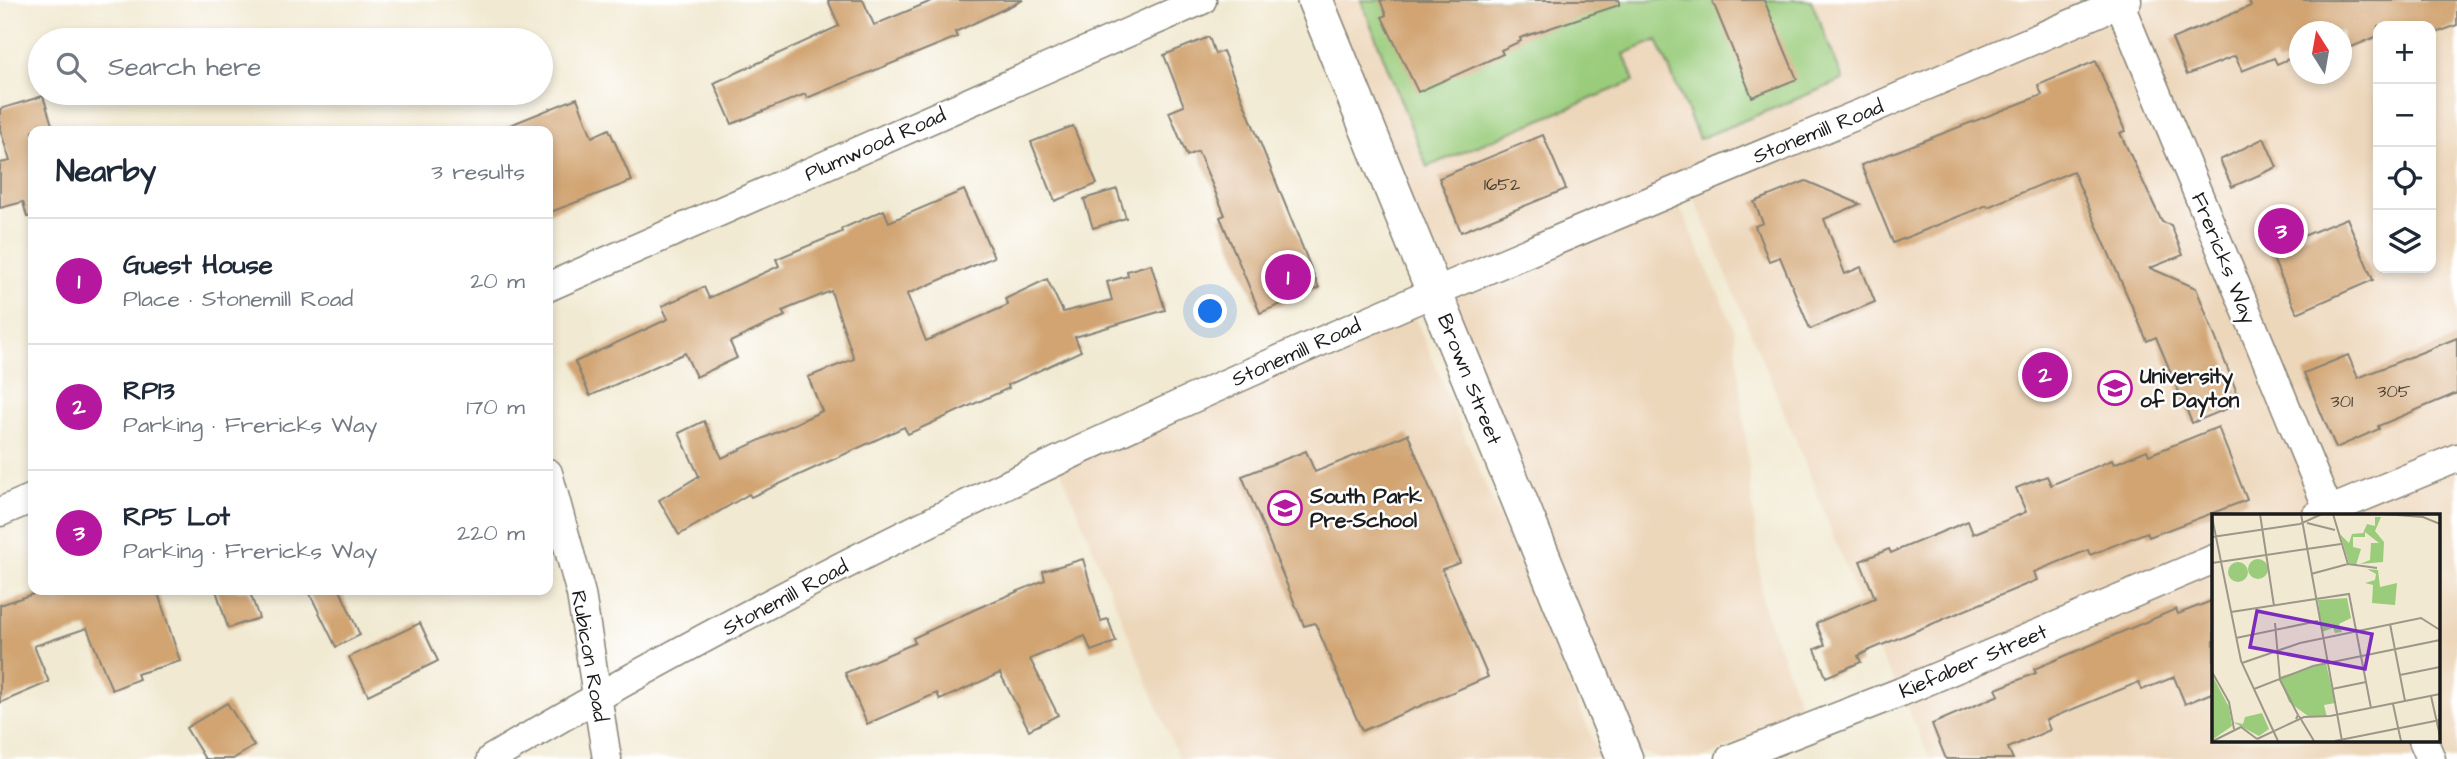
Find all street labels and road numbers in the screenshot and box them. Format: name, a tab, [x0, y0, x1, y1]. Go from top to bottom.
street label: Stonemill Road	[1749, 92, 1888, 171]
street label: Plumwood Road	[800, 100, 951, 189]
street label: Frericks Way	[2182, 188, 2263, 329]
street label: Brown Street	[1430, 309, 1509, 450]
street label: Stonemill Road	[1227, 311, 1366, 394]
street label: Stonemill Road	[717, 552, 853, 643]
street label: Rubicon Road	[564, 588, 615, 724]
street label: Kiefaber Street	[1895, 617, 2052, 706]

